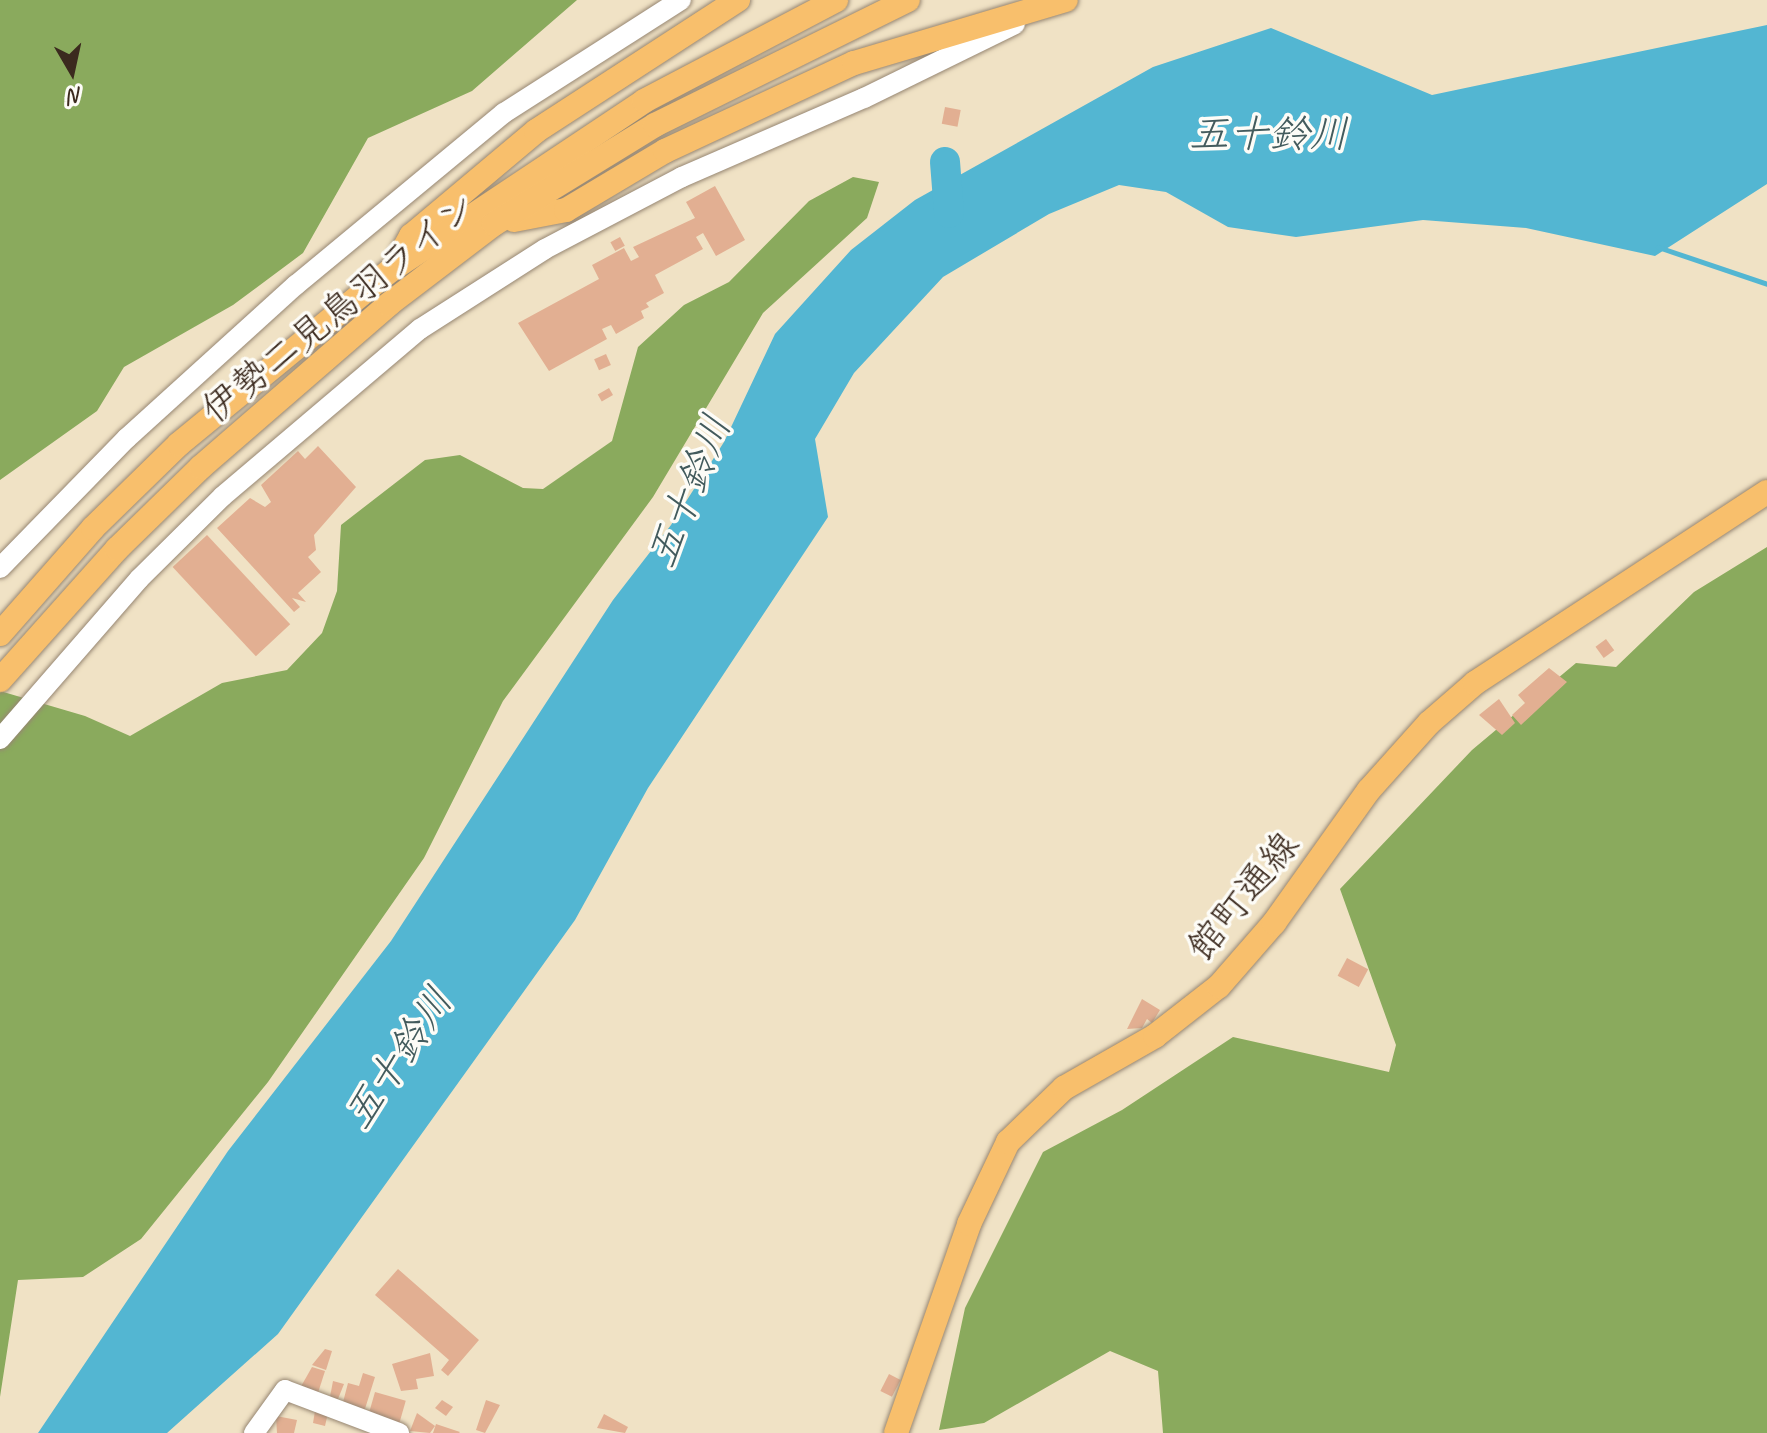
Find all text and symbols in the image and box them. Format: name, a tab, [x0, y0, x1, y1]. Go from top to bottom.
north arrow	[32, 32, 112, 112]
text: N	[67, 81, 85, 111]
water label: 五十鈴川	[1189, 110, 1349, 158]
street label: 伊勢二見鳥羽ライン	[192, 183, 486, 433]
water label: 五十鈴川	[637, 408, 741, 574]
street label: 館町通線	[1177, 823, 1309, 969]
water label: 五十鈴川	[333, 978, 463, 1138]

